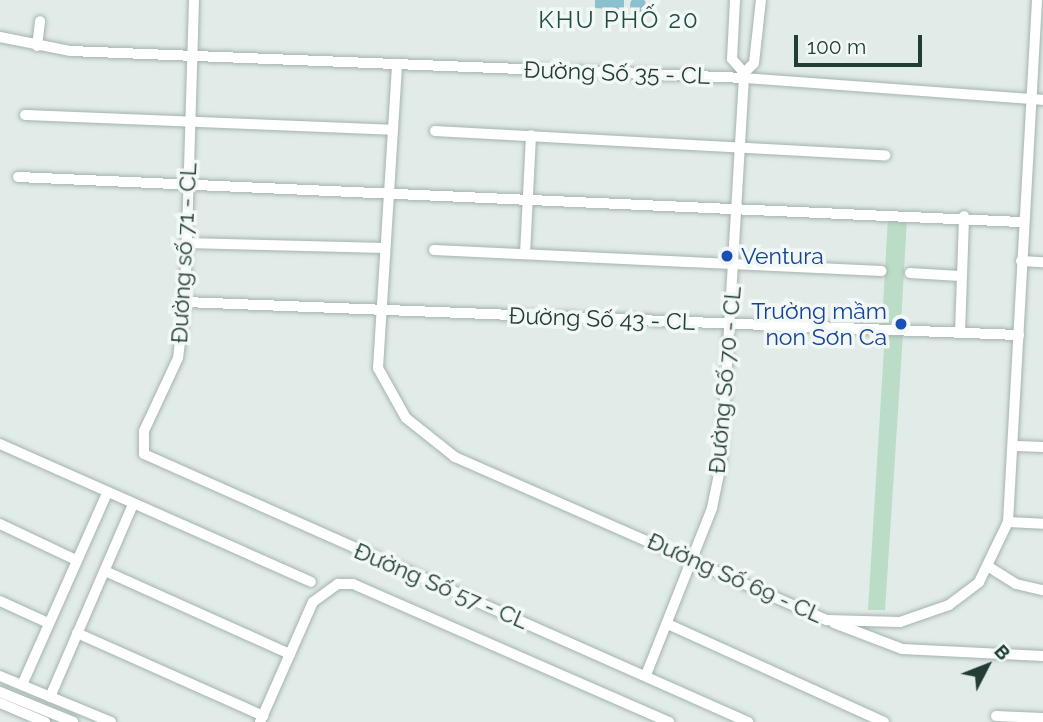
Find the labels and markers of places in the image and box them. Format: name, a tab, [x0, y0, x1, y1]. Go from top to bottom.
place label: Ventura	[741, 242, 824, 270]
marker: Ventura	[719, 248, 735, 264]
place label: Trường mầm non Sơn Ca	[751, 297, 887, 351]
marker: Trường mầm non Sơn Ca	[893, 316, 909, 332]

